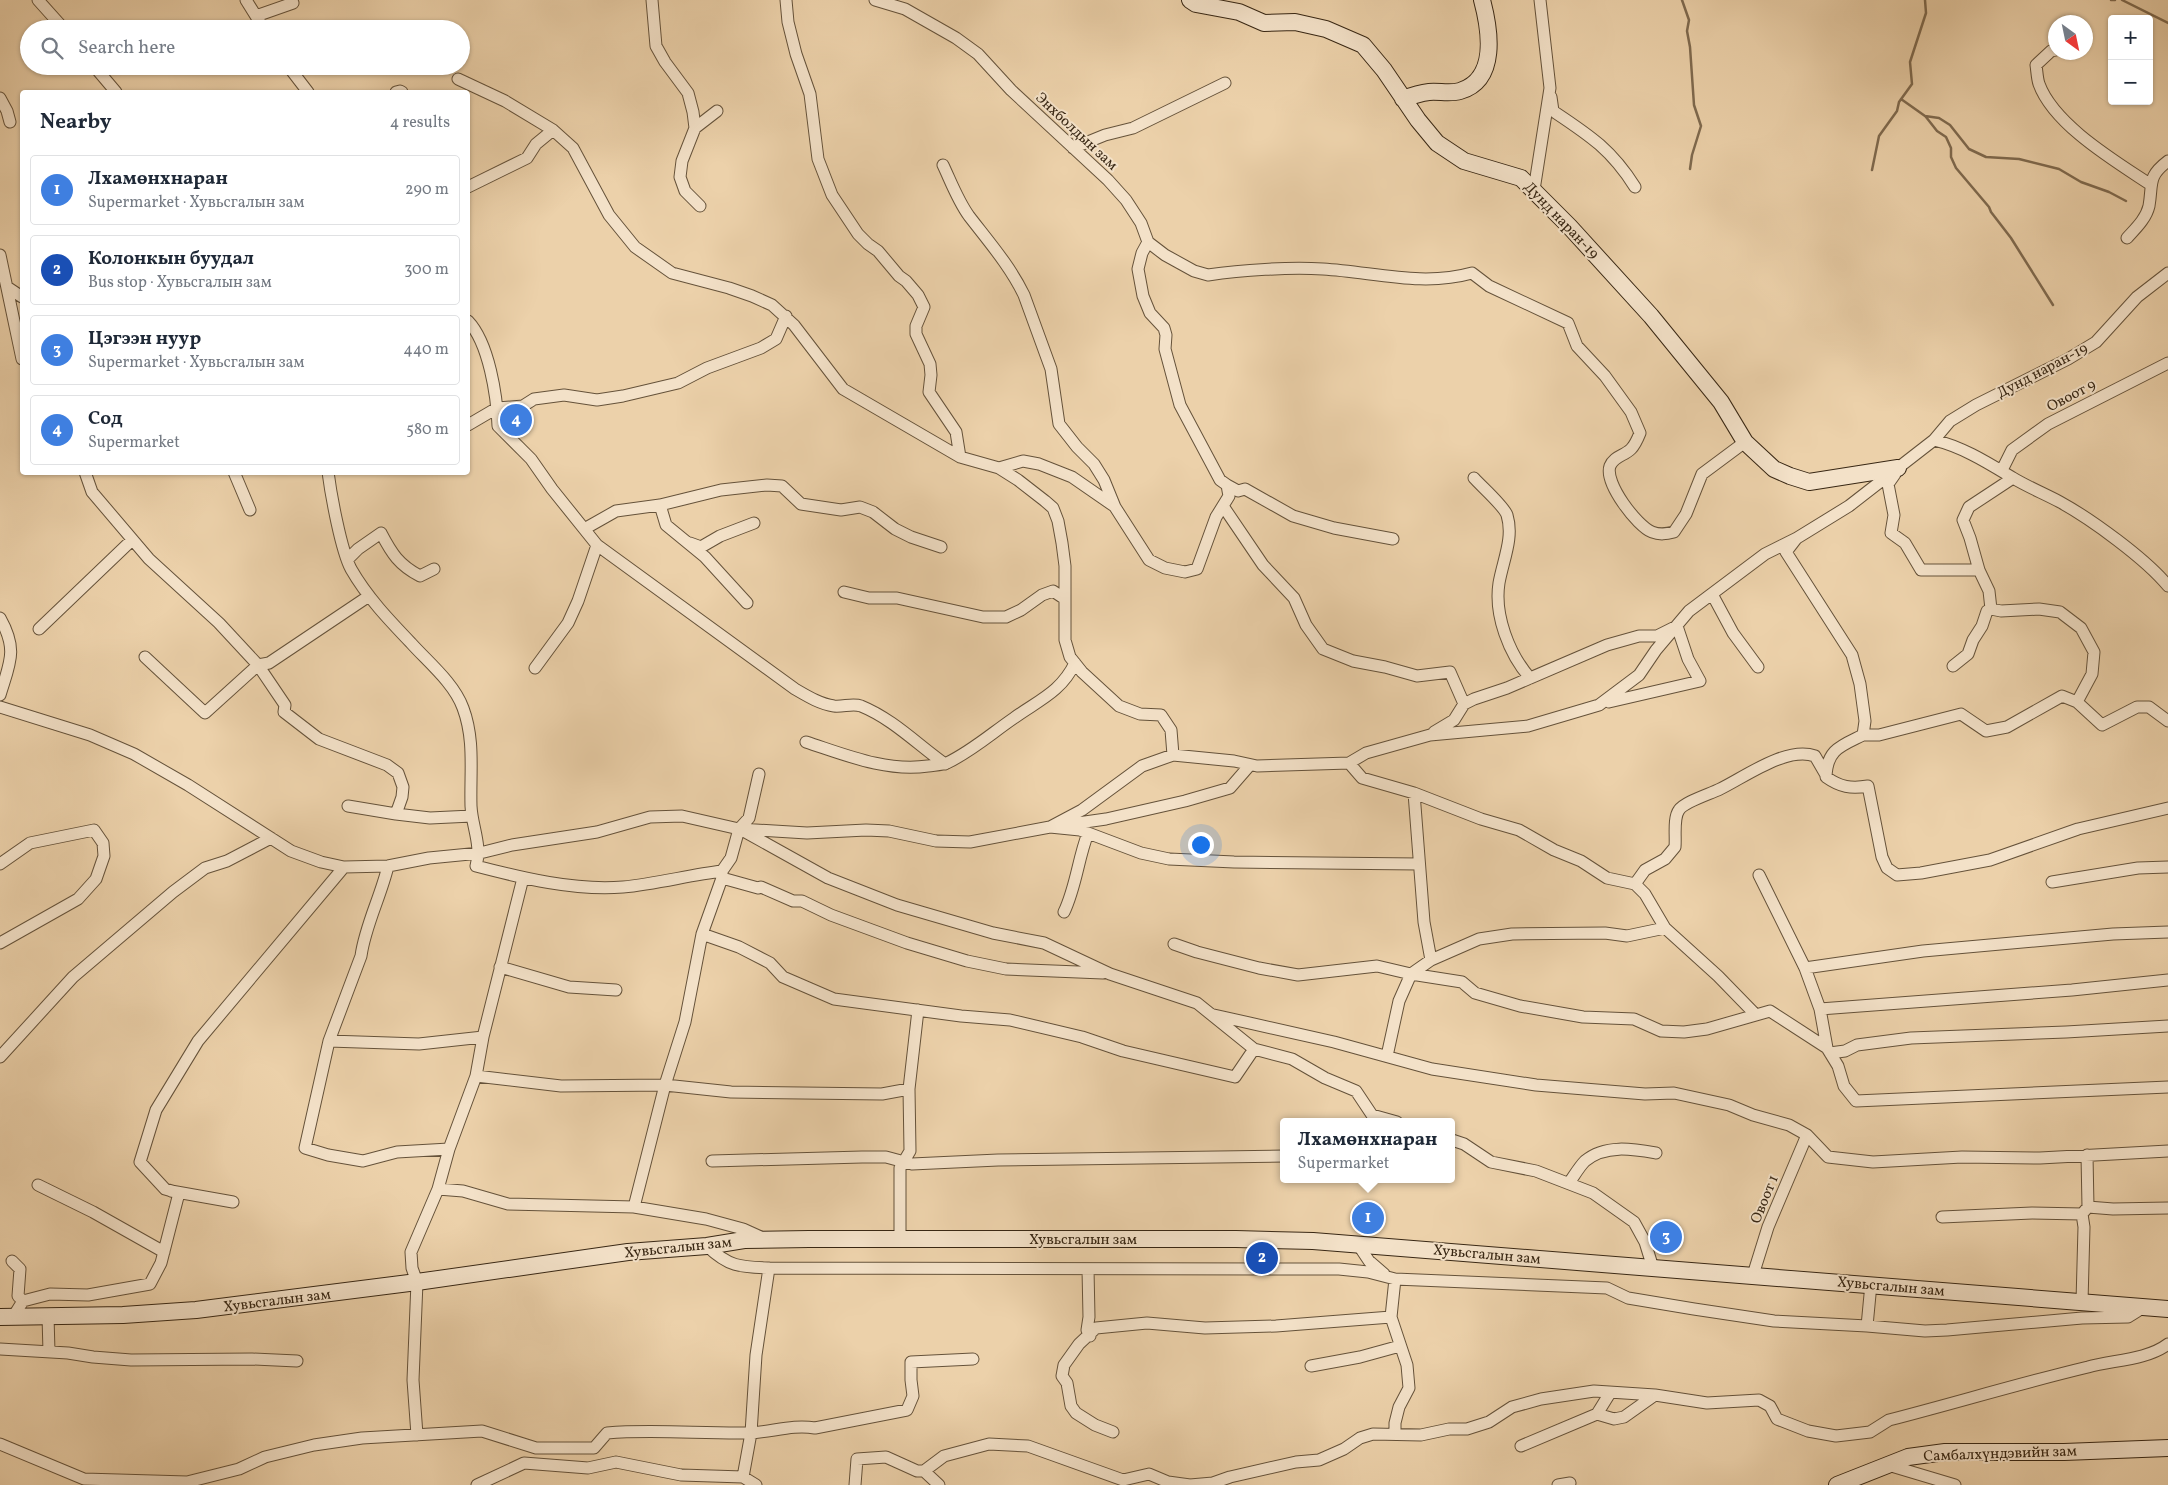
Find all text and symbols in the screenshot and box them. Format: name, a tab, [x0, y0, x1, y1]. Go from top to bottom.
north arrow	[2048, 15, 2093, 60]
map controls	[2108, 15, 2153, 105]
button: +	[2108, 15, 2153, 60]
search box	[20, 20, 470, 75]
icon: search	[38, 34, 66, 62]
text: Search here	[78, 35, 175, 61]
button: −	[2108, 60, 2153, 105]
street label: Энхболдын зам	[1030, 88, 1122, 176]
text: Nearby	[40, 108, 111, 137]
text: 4 results	[390, 112, 450, 134]
text: Лхамөнхнаран	[88, 166, 228, 192]
street label: Дунд наран-19	[1518, 178, 1603, 265]
text: 1	[54, 179, 60, 201]
text: 290 m	[405, 179, 449, 201]
text: Supermarket · Хувьсгалын зам	[88, 192, 305, 214]
text: Колонкын буудал	[88, 246, 254, 272]
text: 2	[53, 259, 61, 281]
text: 300 m	[404, 259, 449, 281]
text: Bus stop · Хувьсгалын зам	[88, 272, 272, 294]
text: Цэгээн нуур	[88, 326, 201, 352]
street label: Дунд наран-19	[1993, 338, 2092, 404]
text: 3	[53, 339, 61, 361]
text: 440 m	[403, 339, 449, 361]
text: Supermarket · Хувьсгалын зам	[88, 352, 305, 374]
street label: Овоот 9	[2043, 375, 2100, 418]
pin: 4	[500, 401, 532, 439]
text: Сод	[88, 406, 123, 432]
text: 4	[52, 419, 62, 441]
text: 580 m	[406, 419, 449, 441]
text: Supermarket	[88, 432, 180, 454]
your location	[1188, 832, 1214, 858]
popup	[1280, 1118, 1455, 1183]
text: Лхамөнхнаран	[1298, 1127, 1437, 1153]
text: Supermarket	[1298, 1153, 1389, 1175]
street label: Овоот 1	[1746, 1172, 1785, 1227]
pin: 1	[1352, 1199, 1384, 1237]
pin: 3	[1650, 1218, 1682, 1256]
street label: Хувьсгалын зам	[1029, 1230, 1137, 1251]
street label: Хувьсгалын зам	[623, 1232, 733, 1265]
pin: 2	[1246, 1239, 1278, 1277]
street label: Хувьсгалын зам	[1432, 1240, 1542, 1271]
street label: Хувьсгалын зам	[1836, 1272, 1946, 1303]
street label: Хувьсгалын зам	[222, 1284, 332, 1318]
street label: Самбалхүндэвийн зам	[1923, 1441, 2077, 1468]

